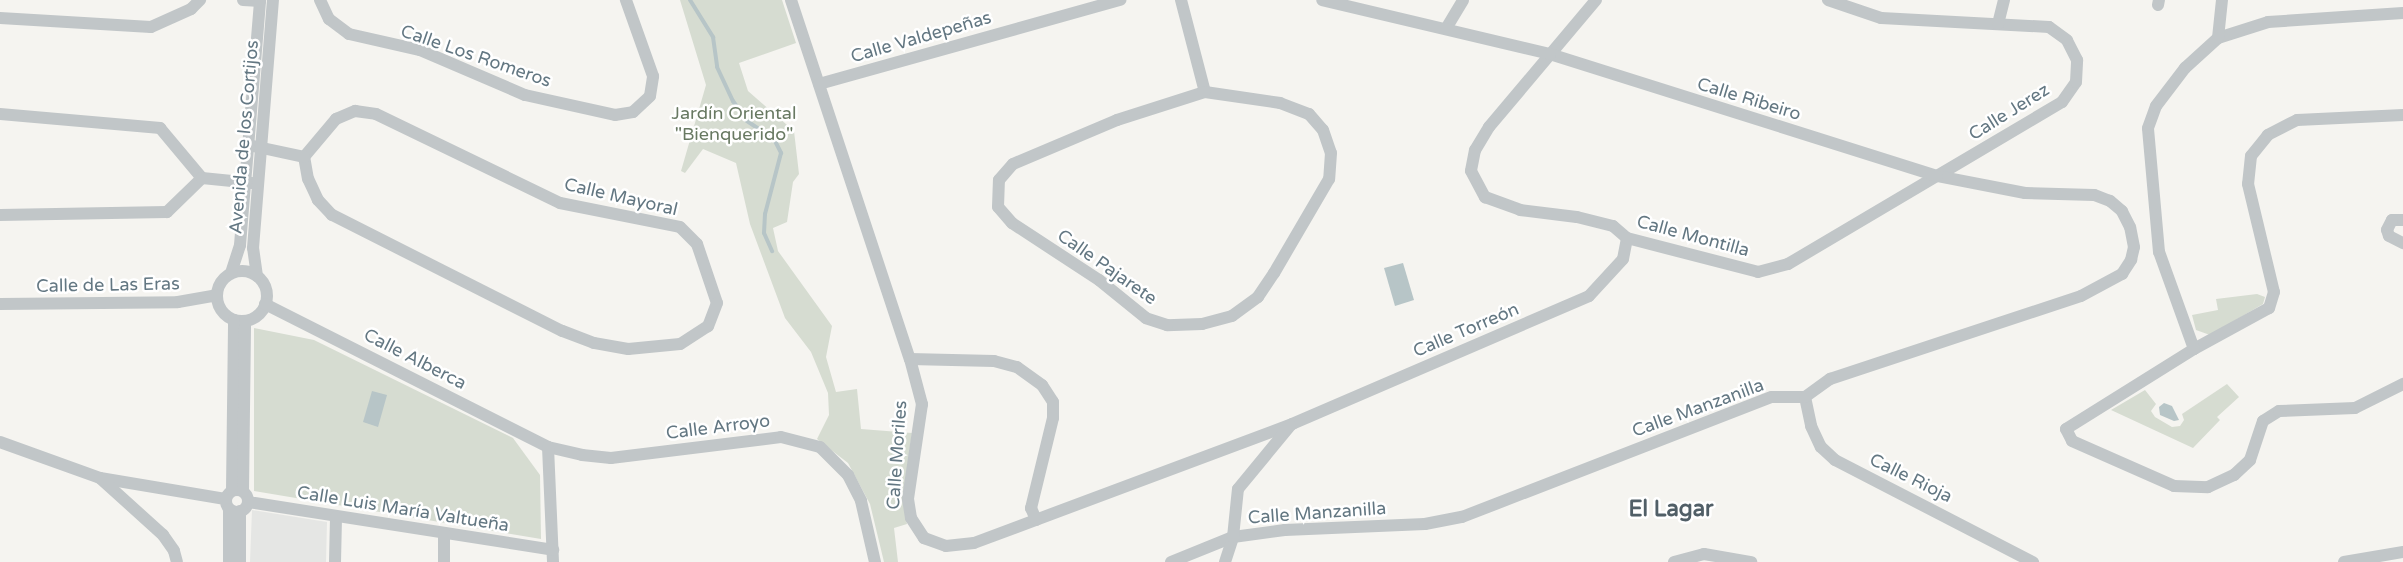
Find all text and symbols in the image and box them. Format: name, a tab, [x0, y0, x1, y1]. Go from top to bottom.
street label: Calle Valdepeñas	[848, 7, 994, 67]
street label: Calle Los Romeros	[398, 20, 554, 92]
street label: Avenida de los Cortijos	[225, 39, 263, 235]
street label: Calle Ribeiro	[1695, 73, 1803, 125]
street label: Calle Jerez	[1965, 79, 2053, 145]
park label: Jardín Oriental "Bienquerido"	[672, 103, 796, 146]
street label: Calle Mayoral	[562, 173, 680, 221]
street label: Calle Montilla	[1634, 211, 1752, 261]
street label: Calle Pajarete	[1053, 225, 1161, 309]
street label: Calle de Las Eras	[36, 273, 180, 297]
street label: Calle Torreón	[1410, 298, 1522, 362]
street label: Calle Alberca	[360, 324, 470, 394]
street label: Calle Manzanilla	[1629, 374, 1767, 442]
street label: Calle Moriles	[882, 400, 912, 510]
street label: Calle Arroyo	[665, 410, 771, 444]
street label: Calle Rioja	[1866, 449, 1956, 507]
street label: Calle Luis María Valtueña	[295, 482, 511, 536]
street label: Calle Manzanilla	[1247, 497, 1387, 529]
district label: El Lagar	[1629, 497, 1713, 523]

